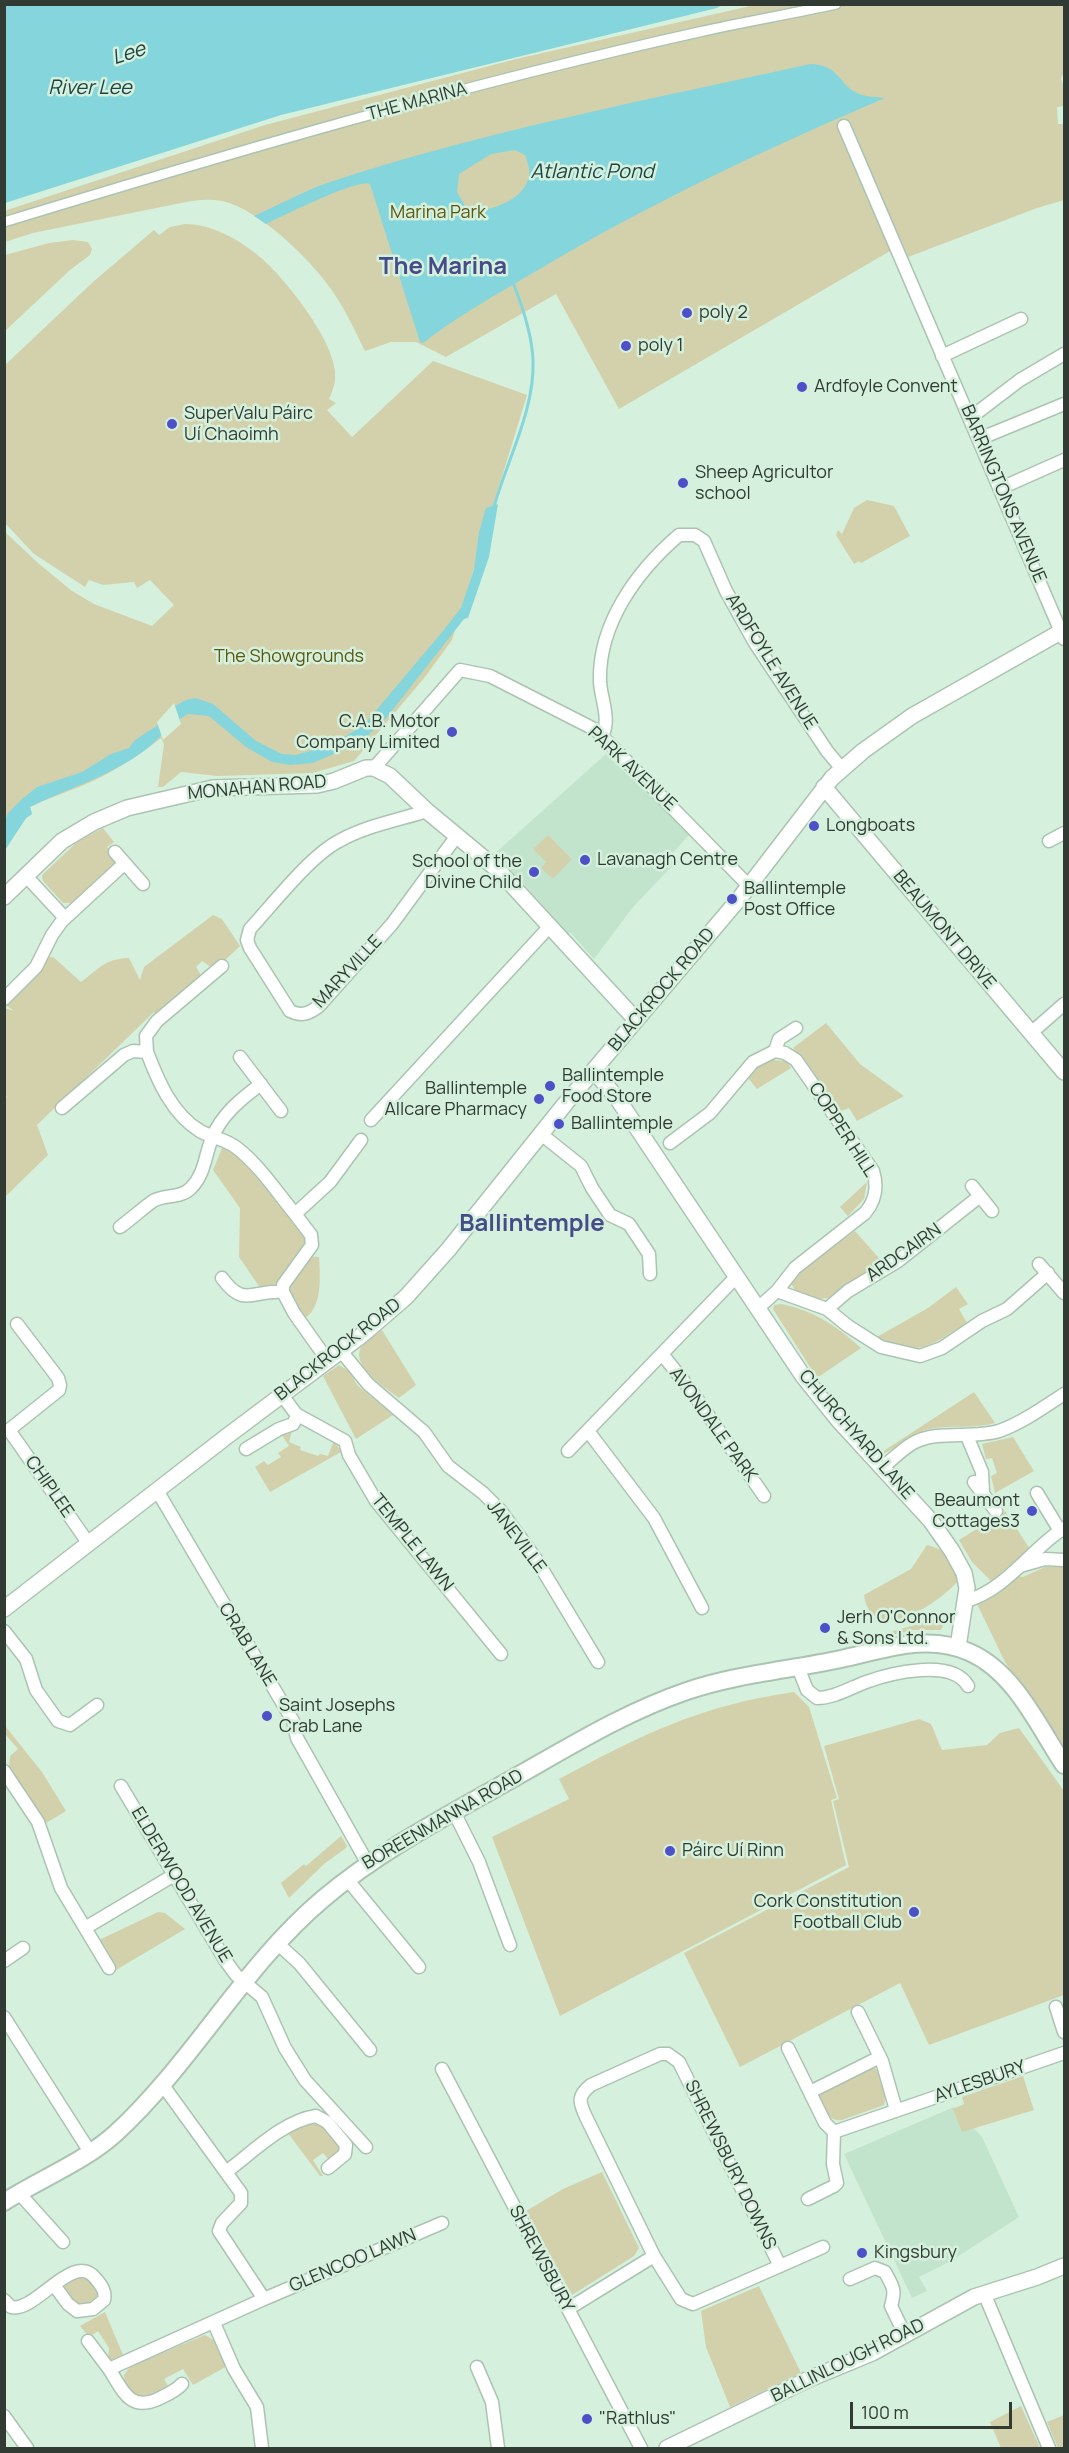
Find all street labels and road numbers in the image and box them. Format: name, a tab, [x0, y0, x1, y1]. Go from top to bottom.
street label: THE MARINA	[365, 78, 469, 126]
street label: BARRINGTONS AVENUE	[956, 402, 1050, 586]
street label: ARDFOYLE AVENUE	[721, 590, 821, 734]
street label: PARK AVENUE	[583, 722, 681, 816]
street label: MONAHAN ROAD	[187, 771, 327, 805]
street label: BEAUMONT DRIVE	[888, 866, 1000, 994]
street label: BLACKROCK ROAD	[604, 924, 720, 1056]
street label: MARYVILLE	[309, 931, 387, 1013]
street label: COPPER HILL	[804, 1079, 880, 1181]
street label: ARDCAIRN	[862, 1219, 946, 1287]
street label: BLACKROCK ROAD	[271, 1294, 405, 1406]
street label: AVONDALE PARK	[664, 1364, 762, 1486]
street label: CHURCHYARD LANE	[794, 1366, 918, 1504]
street label: CHIPLEE	[20, 1452, 78, 1522]
street label: TEMPLE LAWN	[366, 1490, 458, 1596]
street label: JANEVILLE	[482, 1496, 550, 1578]
street label: CRAB LANE	[214, 1599, 280, 1691]
street label: BOREENMANNA ROAD	[359, 1765, 527, 1875]
street label: ELDERWOOD AVENUE	[126, 1803, 236, 1967]
street label: AYLESBURY	[931, 2056, 1029, 2108]
street label: SHREWSBURY DOWNS	[680, 2077, 780, 2253]
street label: SHREWSBURY	[504, 2202, 578, 2316]
street label: GLENCOO LAWN	[286, 2225, 420, 2297]
street label: BALLINLOUGH ROAD	[768, 2314, 928, 2408]

